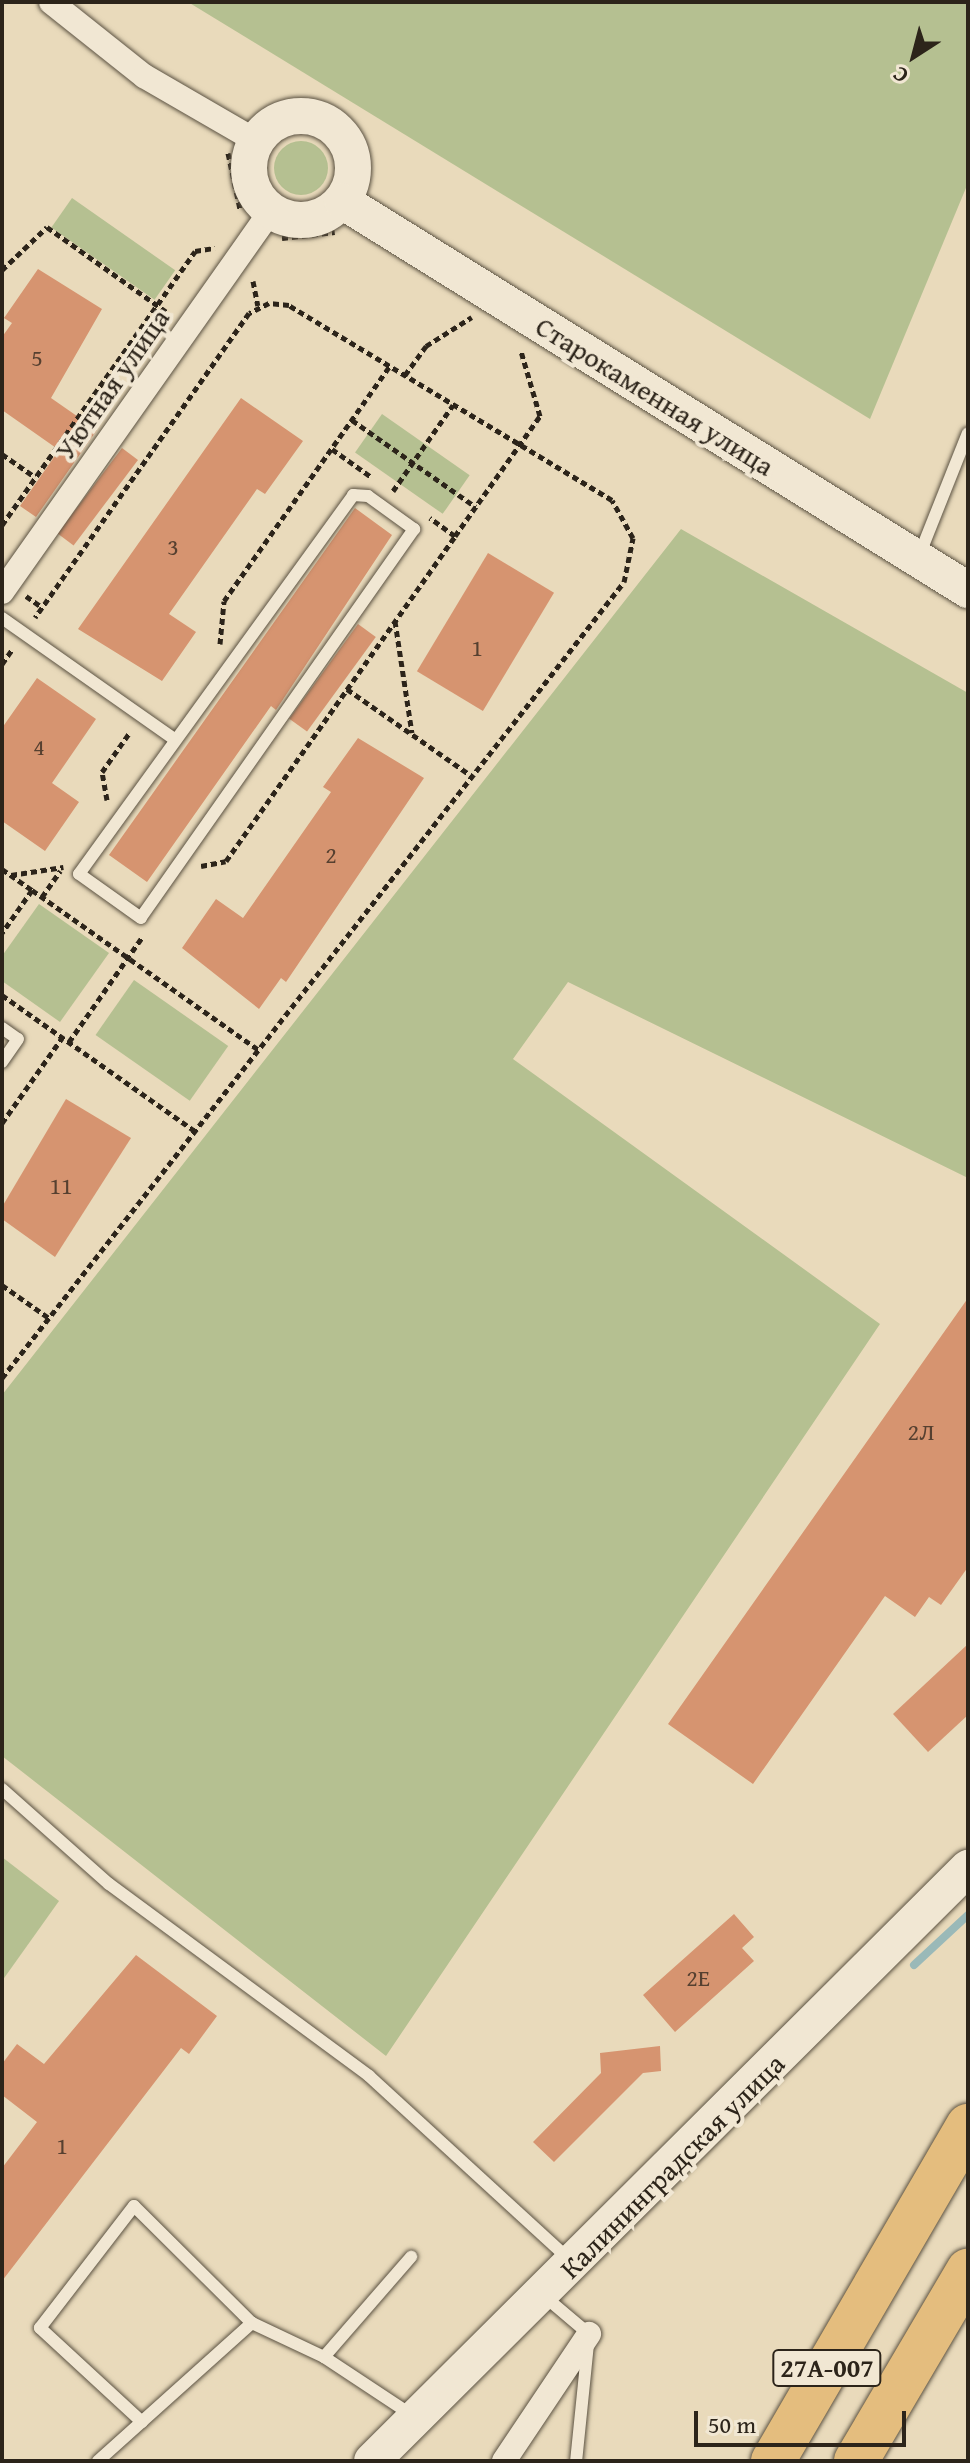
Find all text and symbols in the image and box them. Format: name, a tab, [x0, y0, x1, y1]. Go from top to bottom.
north arrow	[874, 16, 954, 96]
text: С	[885, 59, 914, 92]
street label: Уютная улица	[48, 302, 176, 466]
street label: Старокаменная улица	[530, 309, 780, 483]
house number: 5	[31, 344, 43, 372]
house number: 3	[167, 533, 179, 561]
house number: 1	[471, 634, 483, 662]
house number: 4	[33, 733, 45, 761]
house number: 2	[325, 841, 337, 869]
house number: 11	[49, 1172, 73, 1200]
house number: 2Л	[908, 1418, 934, 1446]
house number: 2Е	[686, 1964, 710, 1992]
street label: Калининградская улица	[553, 2047, 791, 2285]
house number: 1	[56, 2132, 68, 2160]
road number: 27А-007	[771, 2346, 883, 2390]
scale bar	[698, 2395, 910, 2445]
text: 50 m	[708, 2407, 756, 2442]

